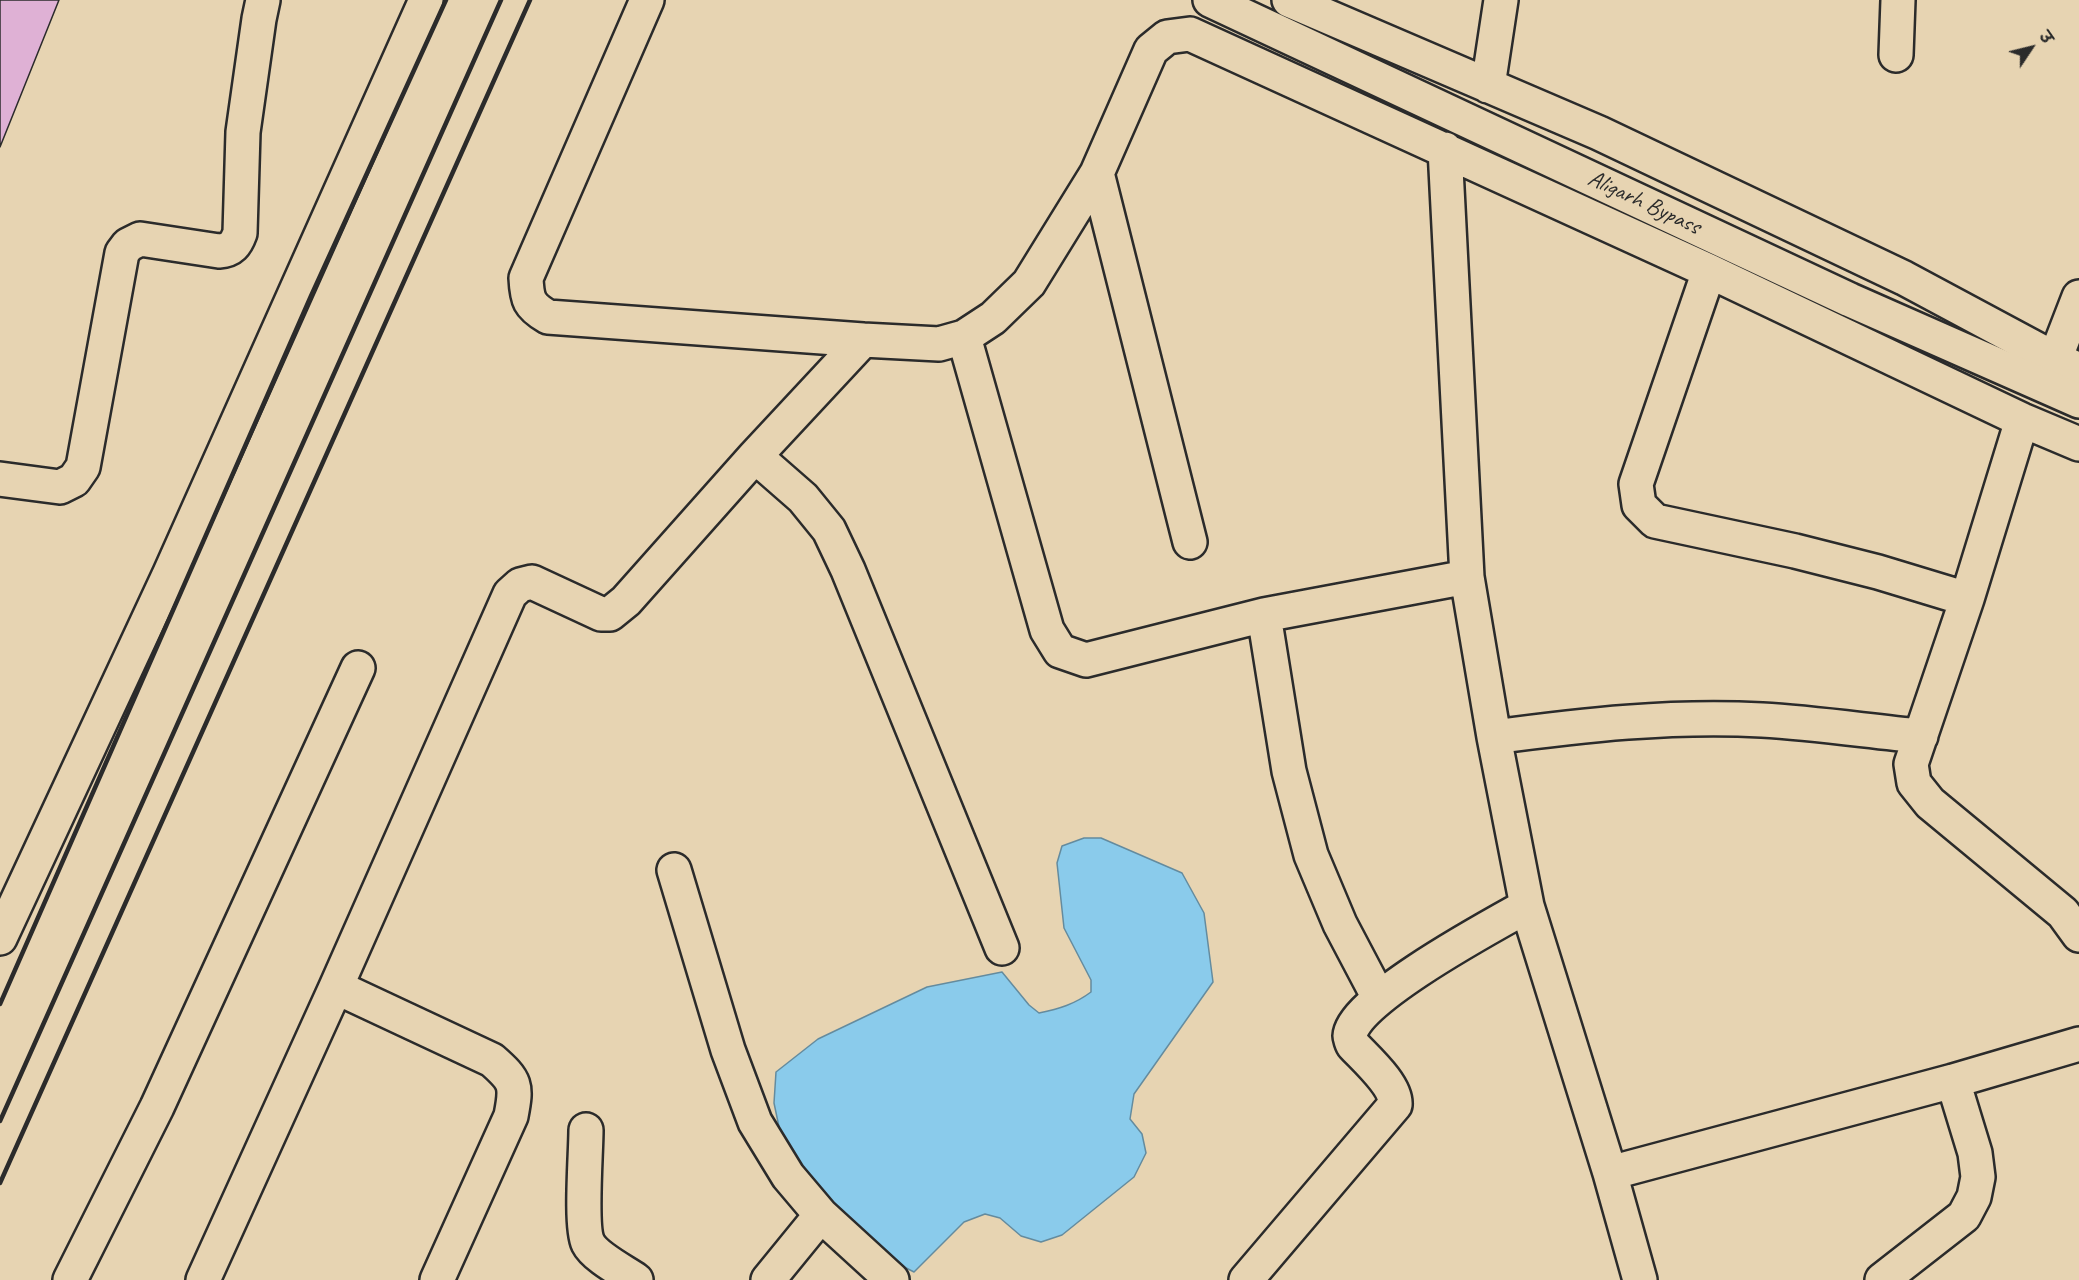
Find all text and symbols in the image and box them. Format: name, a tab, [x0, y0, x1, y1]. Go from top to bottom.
north arrow	[2001, 18, 2061, 78]
text: उ	[2034, 28, 2057, 48]
street label: Aligarh Bypass	[1583, 164, 1705, 242]

